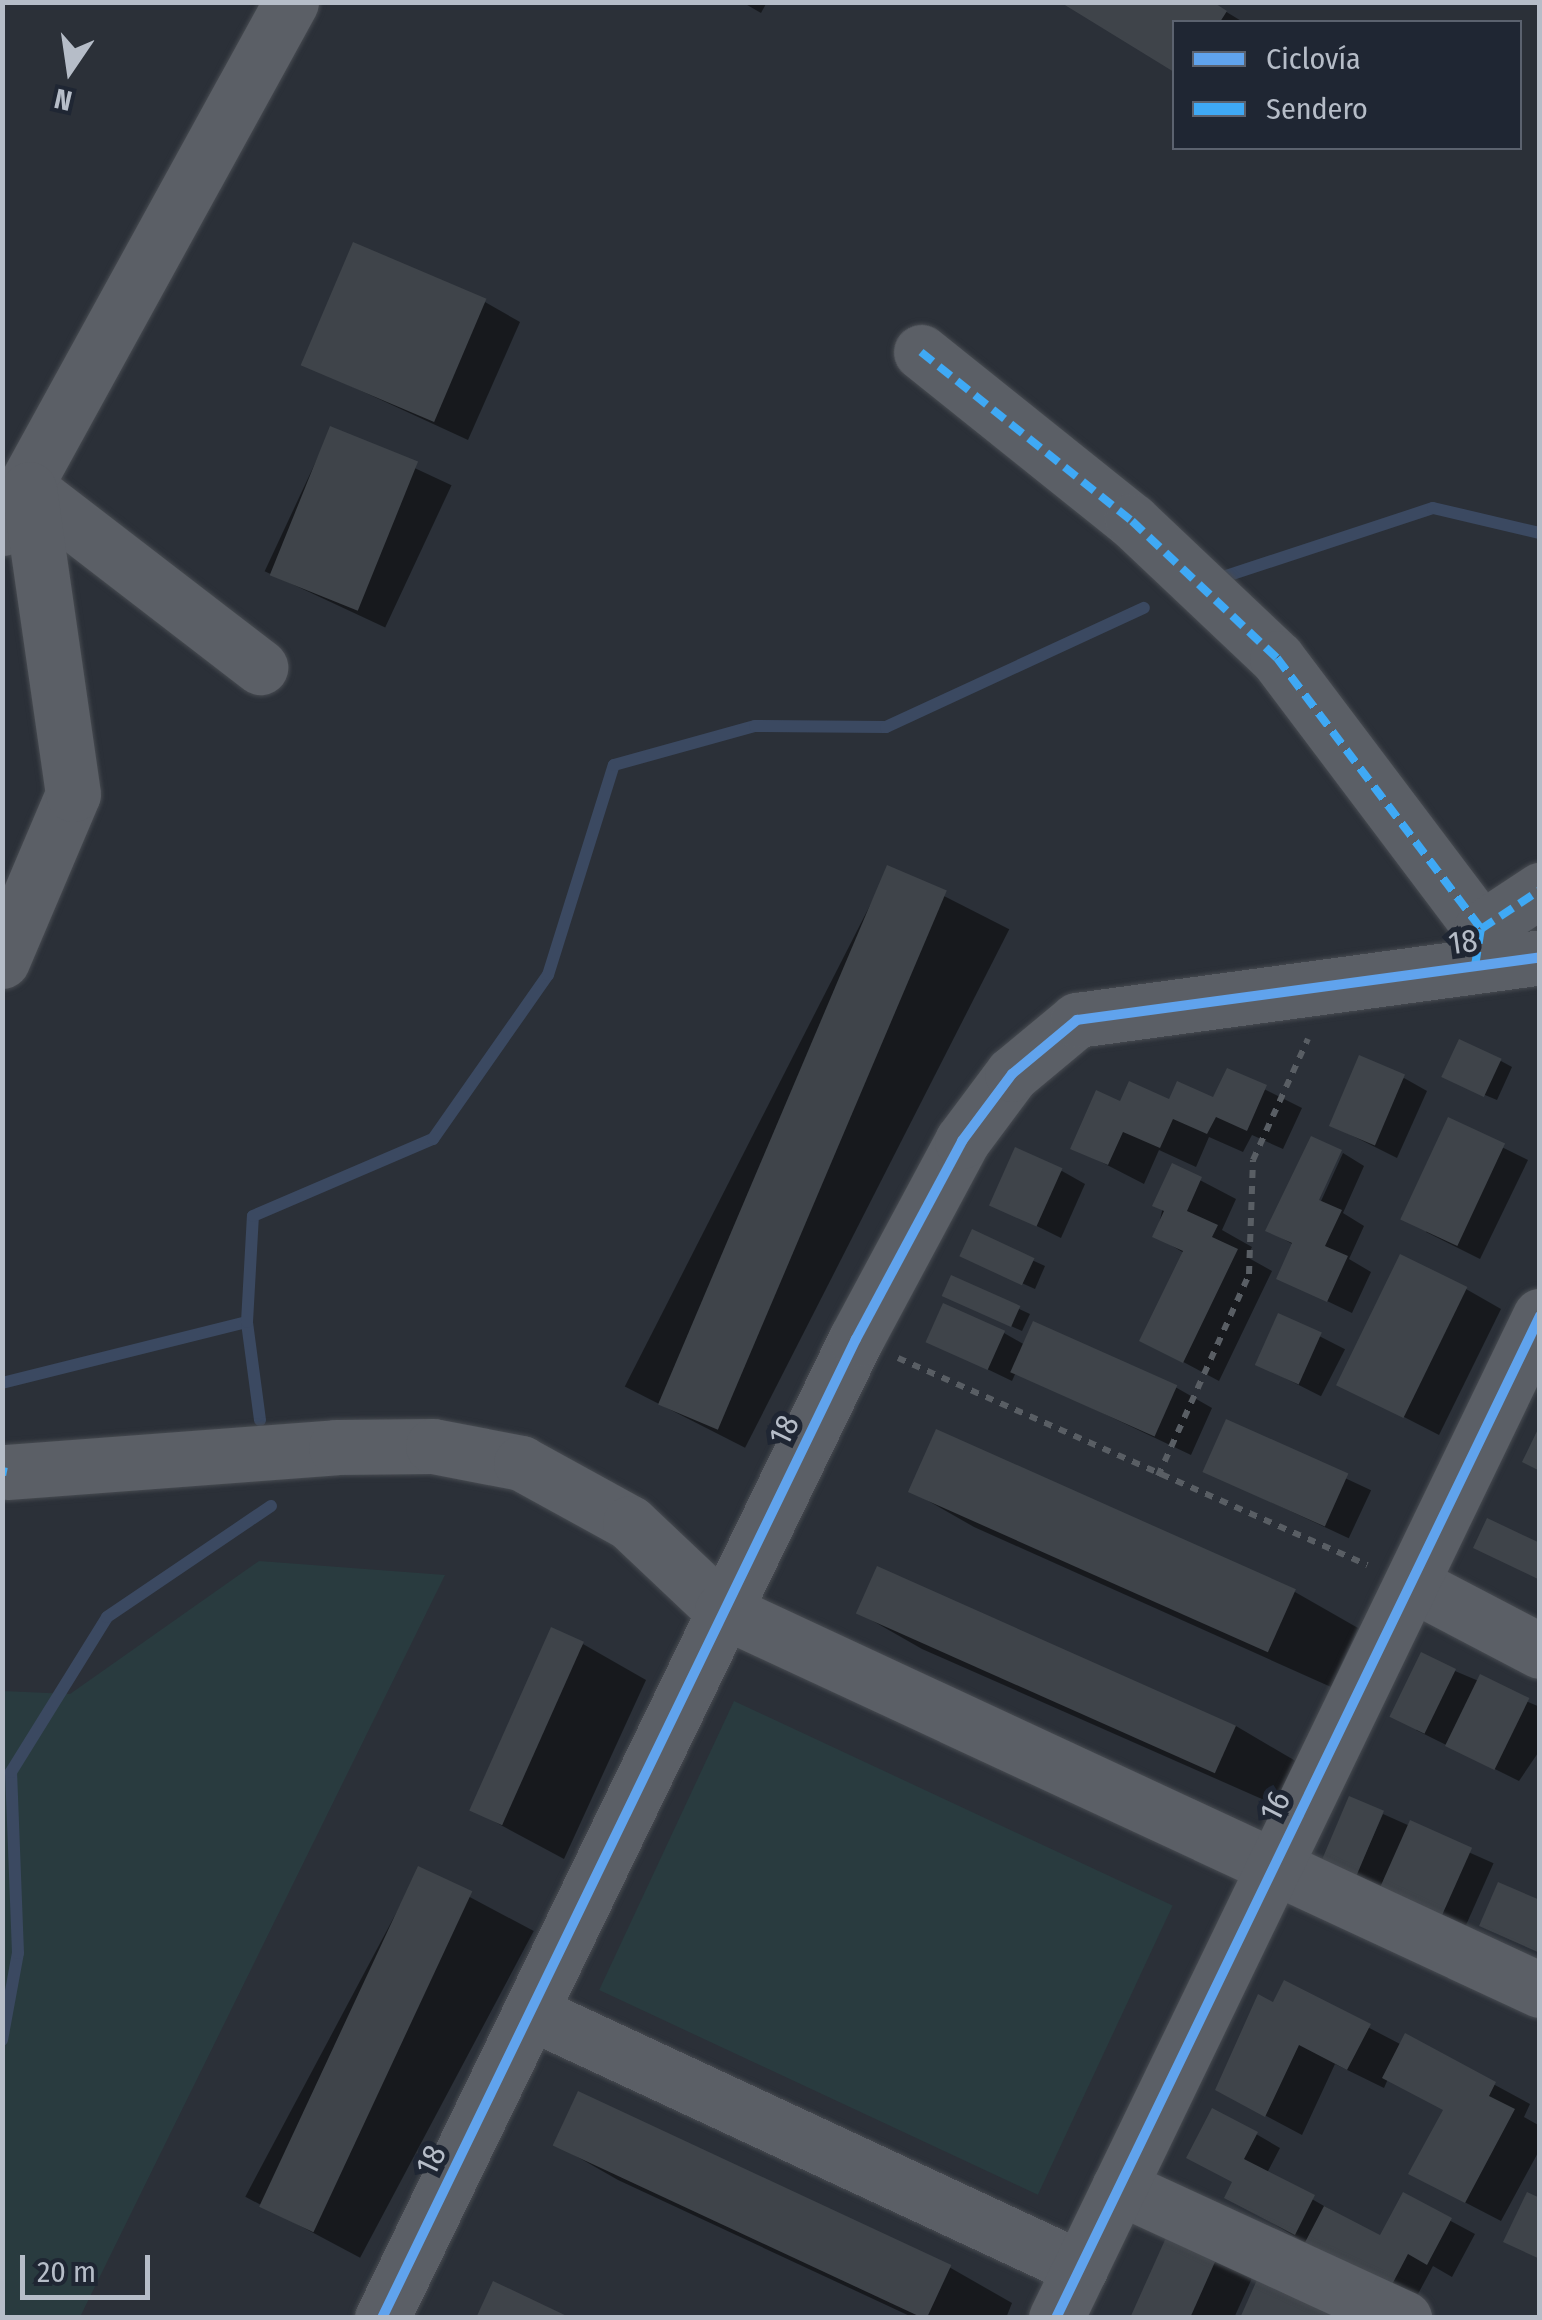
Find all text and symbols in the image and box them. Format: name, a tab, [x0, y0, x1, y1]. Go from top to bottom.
north arrow	[20, 20, 120, 120]
legend	[1172, 20, 1522, 150]
text: Ciclovía	[1266, 41, 1361, 77]
text: N	[51, 82, 75, 118]
text: Sendero	[1266, 91, 1368, 127]
street label: 18	[1446, 921, 1480, 963]
street label: 18	[761, 1409, 807, 1451]
street label: 16	[1251, 1785, 1299, 1827]
street label: 18	[408, 2139, 454, 2181]
scale bar	[25, 2235, 155, 2297]
text: 20 m	[37, 2254, 96, 2290]

